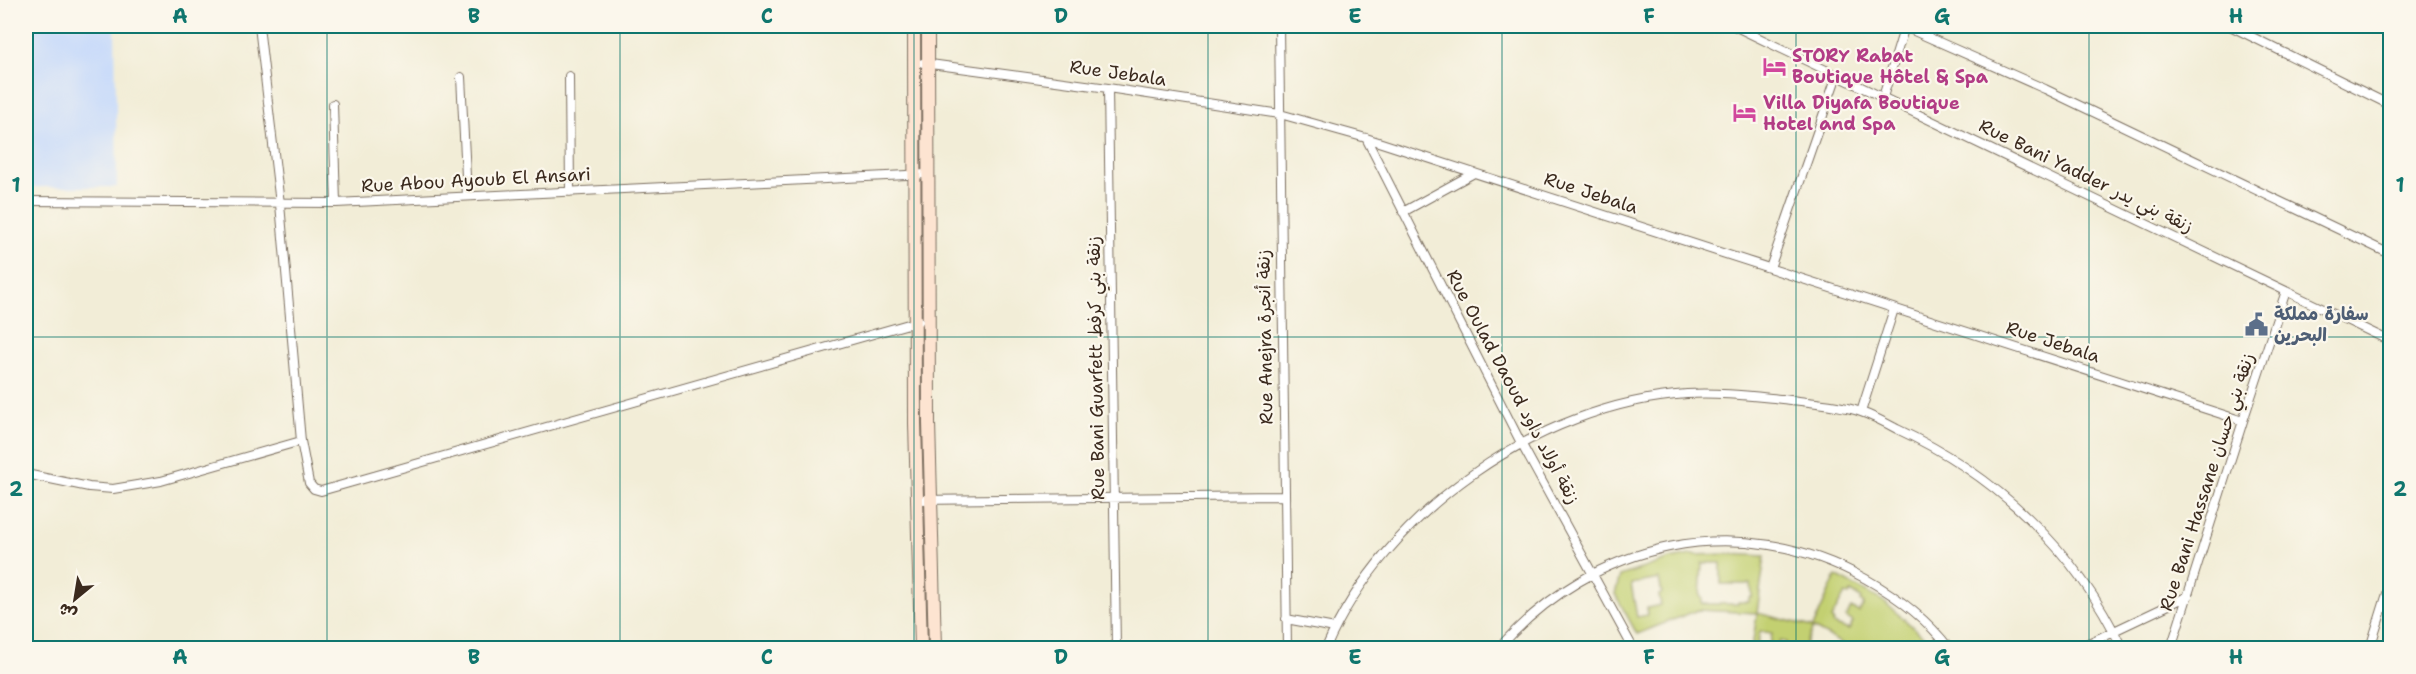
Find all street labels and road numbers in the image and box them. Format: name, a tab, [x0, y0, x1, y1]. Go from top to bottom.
street label: Rue Jebala	[1068, 54, 1168, 92]
street label: Rue Bani Yadder زنقة بني يدر	[1973, 114, 2197, 242]
street label: Rue Abou Ayoub El Ansari	[361, 162, 591, 198]
street label: Rue Jebala	[1541, 167, 1641, 219]
street label: Rue Bani Guarfett زنقة بني كرفط	[1082, 236, 1114, 500]
street label: Rue Anejra زنقة أنجرة	[1251, 249, 1279, 425]
street label: Rue Oulad Daoud زنقة أولاد داود	[1441, 266, 1585, 508]
street label: Rue Jebala	[2003, 316, 2103, 368]
street label: Rue Bani Hassane زنقة بني حسان	[2154, 350, 2264, 615]

